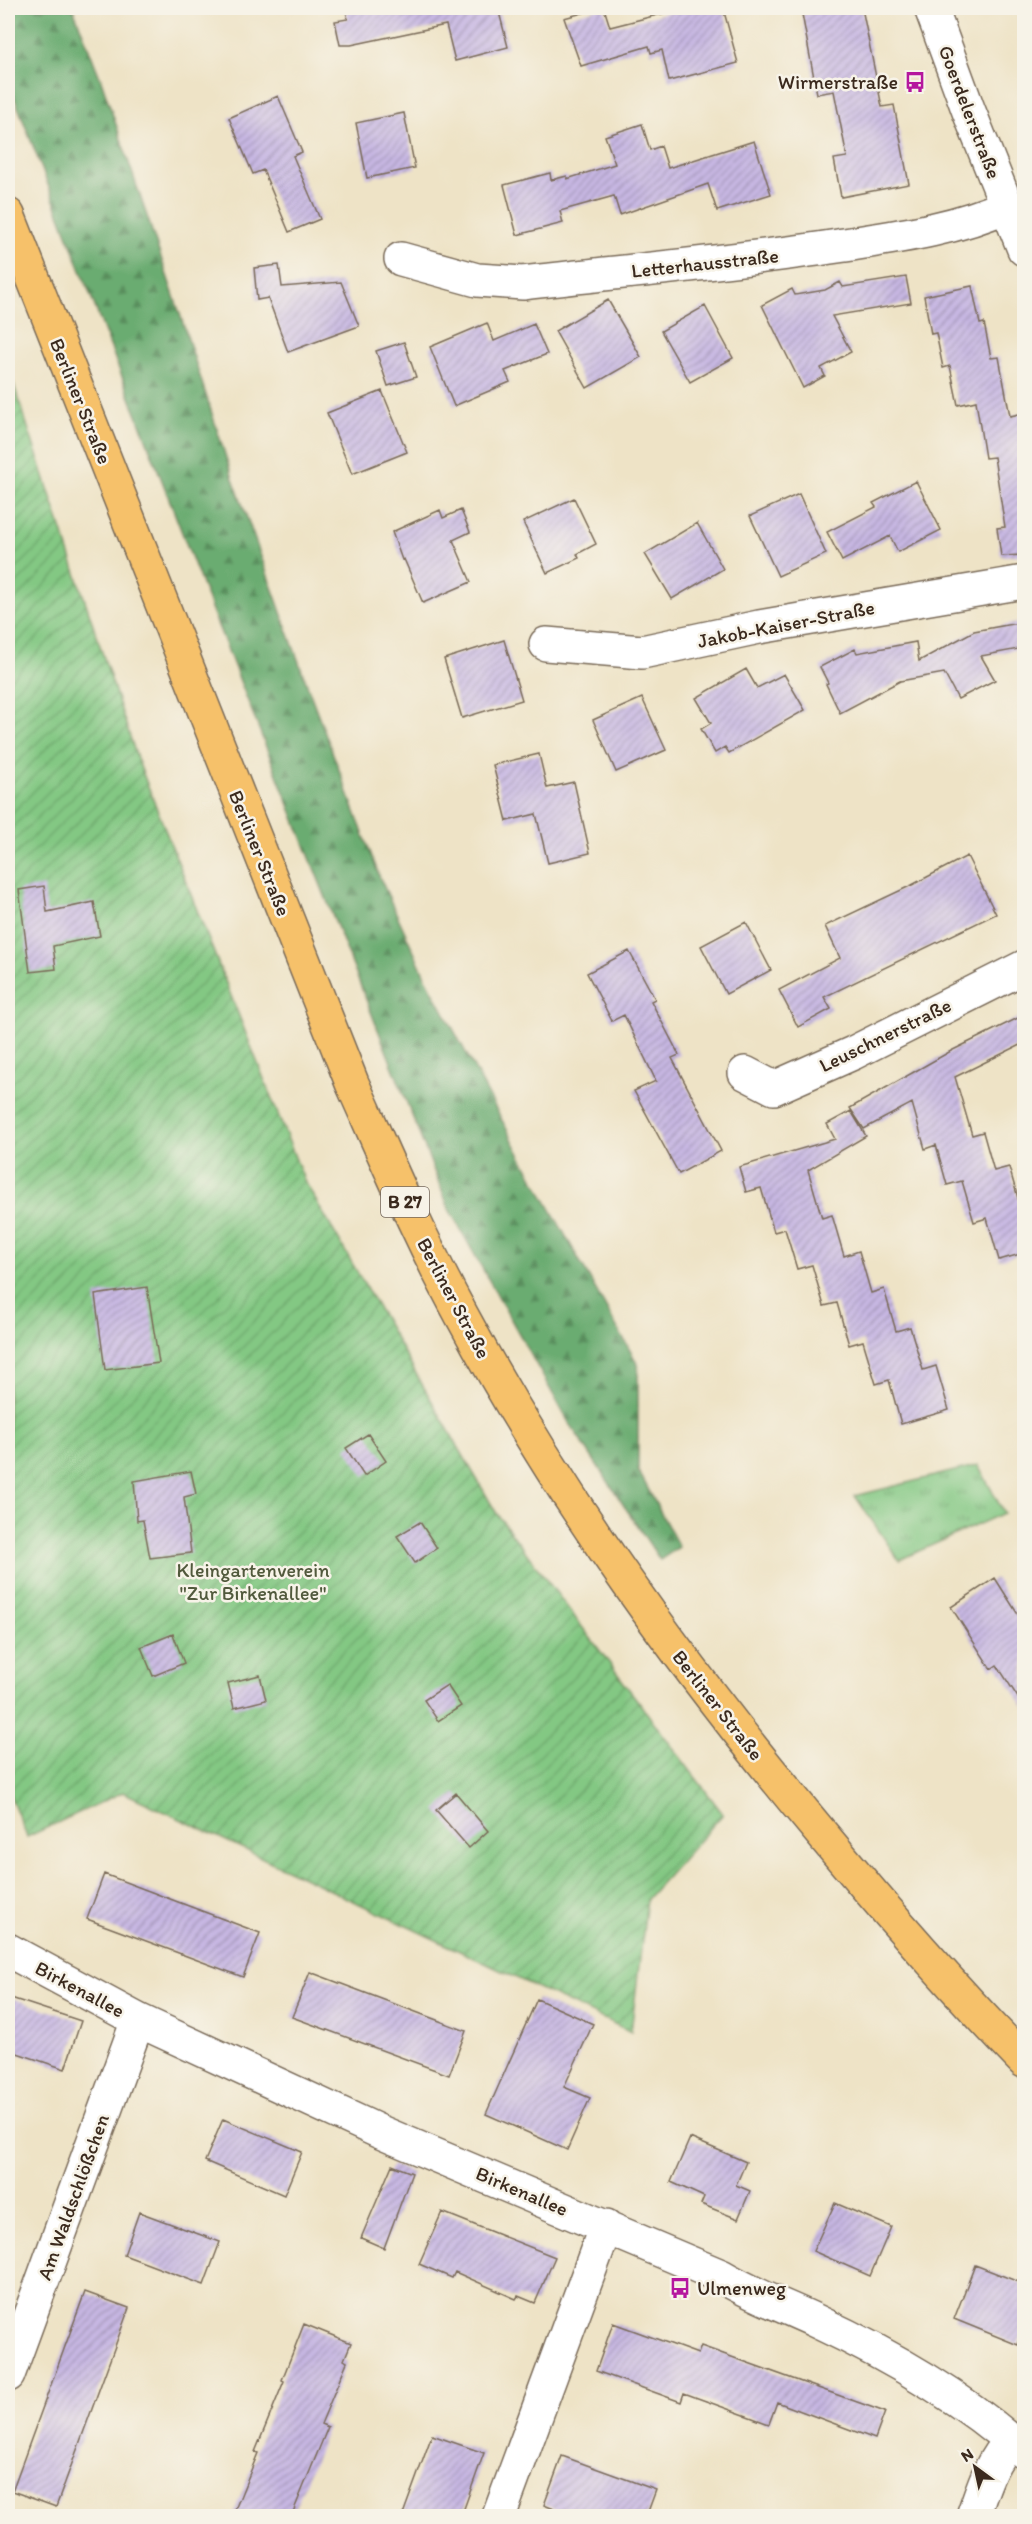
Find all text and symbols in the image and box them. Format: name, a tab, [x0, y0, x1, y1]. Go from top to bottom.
street label: Goerdelerstraße	[934, 42, 1006, 182]
place label: Wirmerstraße	[778, 70, 898, 94]
bus stop icon: Wirmerstraße	[903, 70, 927, 94]
street label: Letterhausstraße	[630, 243, 780, 283]
street label: Berliner Straße	[45, 335, 117, 467]
street label: Jakob-Kaiser-Straße	[695, 595, 877, 653]
street label: Berliner Straße	[224, 787, 296, 919]
street label: Leuschnerstraße	[815, 993, 955, 1077]
road number: B 27	[381, 1187, 429, 1217]
street label: Berliner Straße	[412, 1233, 496, 1363]
park label: Kleingartenverein "Zur Birkenallee"	[176, 1558, 330, 1605]
street label: Berliner Straße	[667, 1645, 769, 1765]
street label: Birkenallee	[31, 1955, 129, 2023]
street label: Am Waldschlößchen	[32, 2111, 114, 2283]
street label: Birkenallee	[472, 2161, 572, 2221]
bus stop icon: Ulmenweg	[668, 2276, 692, 2300]
place label: Ulmenweg	[697, 2276, 787, 2300]
north arrow	[945, 2437, 1005, 2497]
text: N	[957, 2444, 977, 2466]

